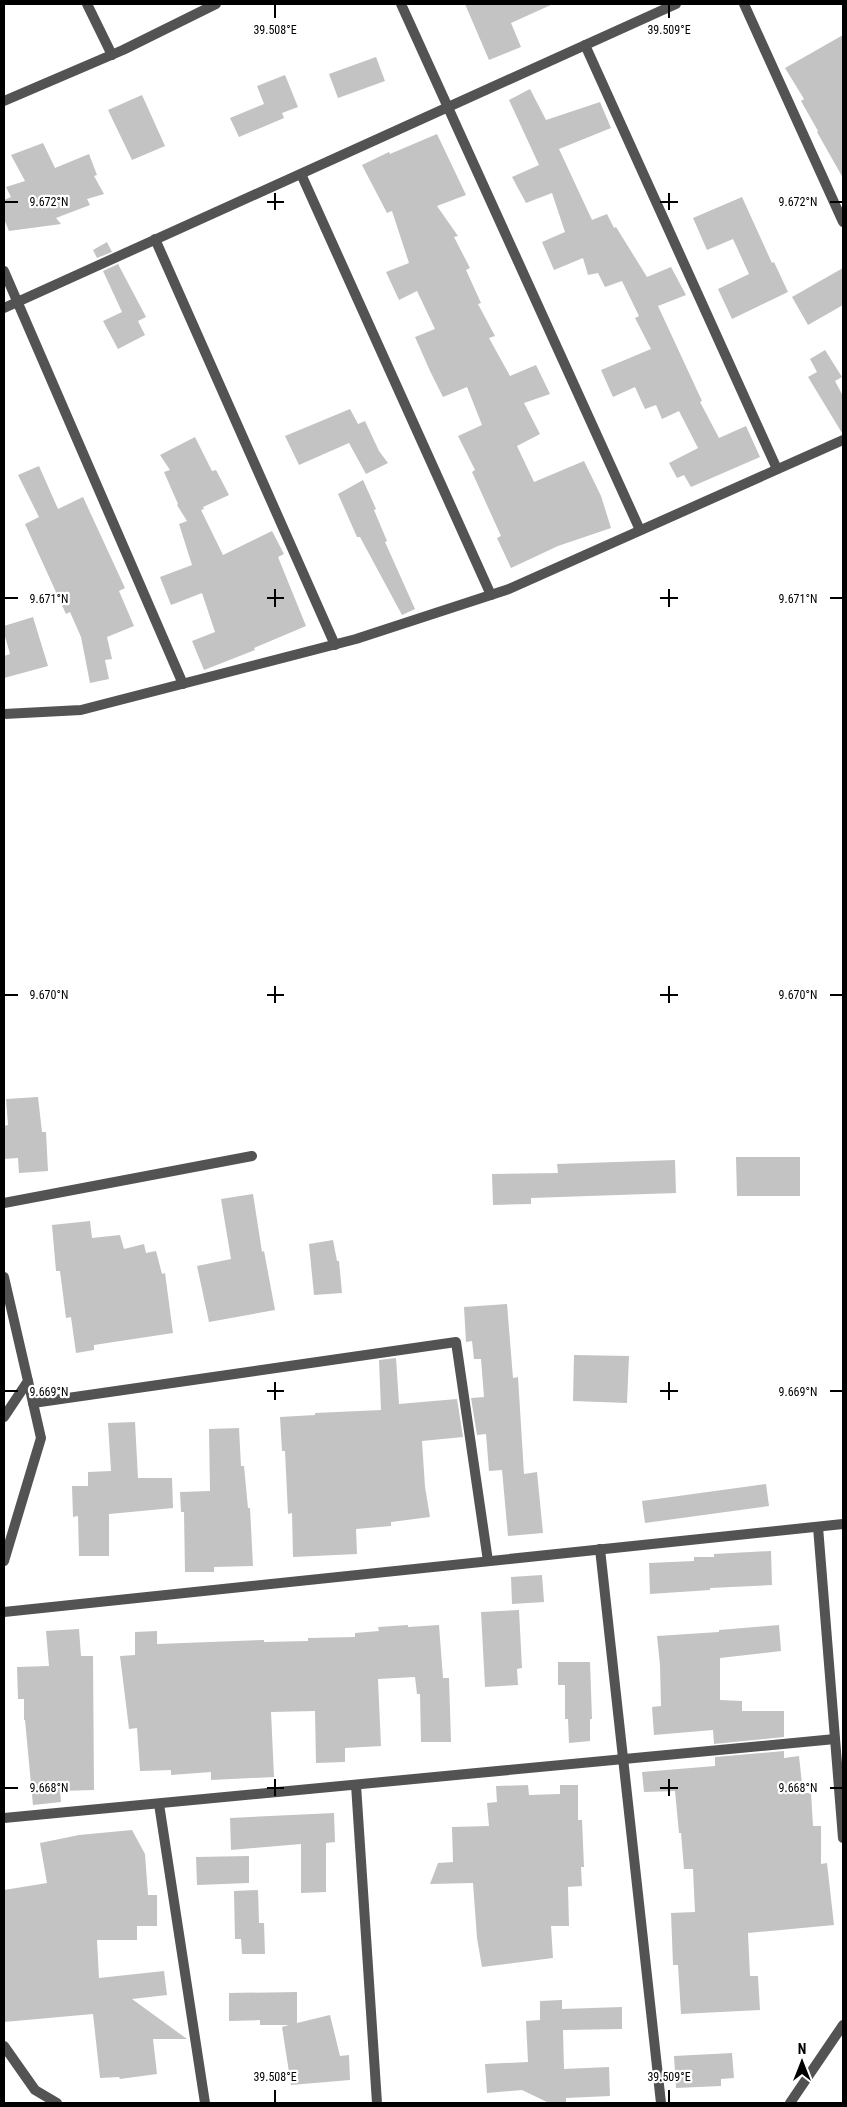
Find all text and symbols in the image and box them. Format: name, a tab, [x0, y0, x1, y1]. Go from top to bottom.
text: 39.508°E	[253, 23, 297, 37]
text: 39.509°E	[647, 23, 691, 37]
text: 9.672°N	[30, 195, 68, 209]
text: 9.672°N	[779, 195, 817, 209]
text: 9.671°N	[30, 592, 68, 606]
text: 9.671°N	[779, 592, 817, 606]
text: 9.670°N	[30, 988, 68, 1002]
text: 9.670°N	[779, 988, 817, 1002]
text: 9.669°N	[30, 1385, 68, 1399]
text: 9.669°N	[779, 1385, 817, 1399]
text: 9.668°N	[30, 1781, 68, 1795]
text: 9.668°N	[779, 1781, 817, 1795]
north arrow	[777, 2037, 827, 2087]
text: N	[798, 2041, 806, 2057]
text: 39.508°E	[253, 2070, 297, 2084]
text: 39.509°E	[647, 2070, 691, 2084]

